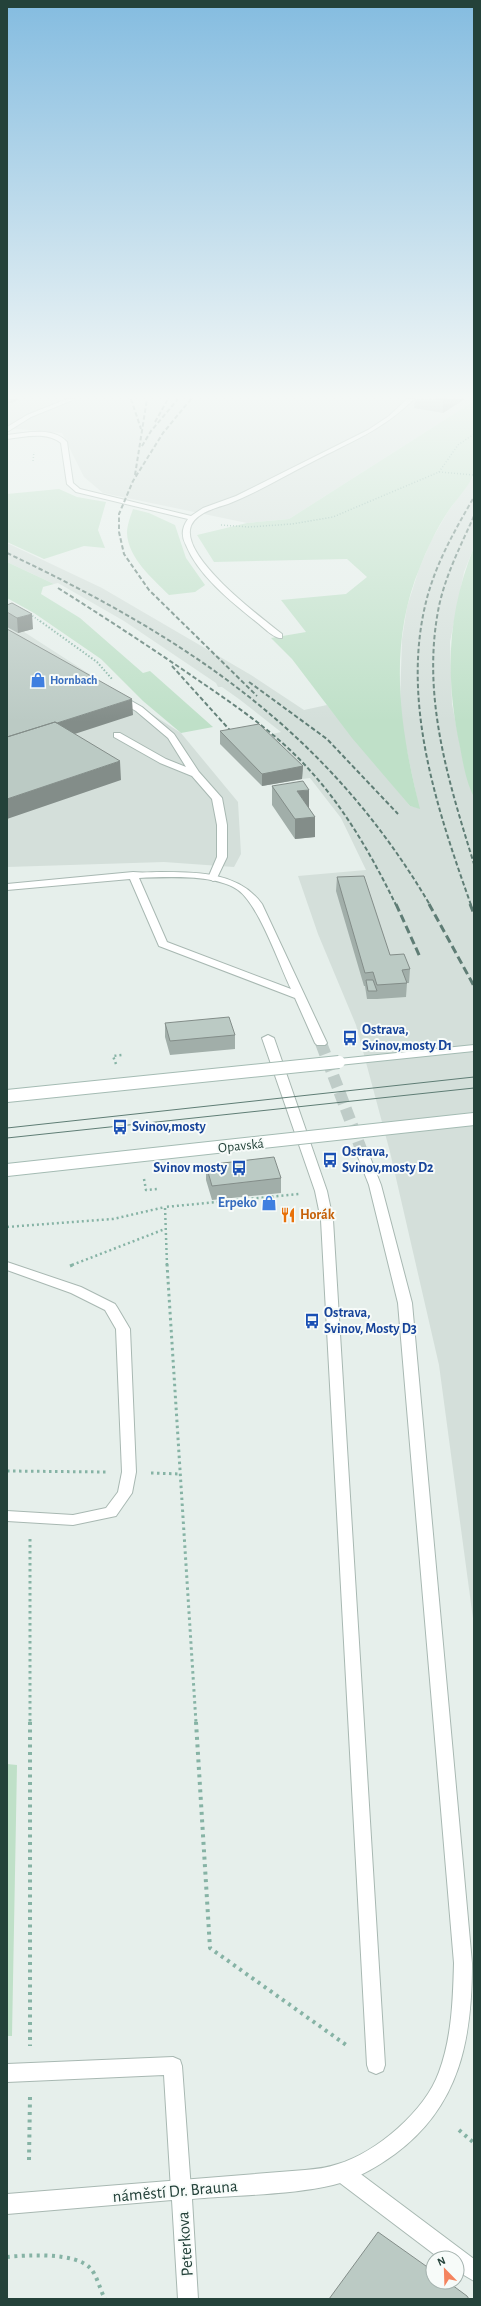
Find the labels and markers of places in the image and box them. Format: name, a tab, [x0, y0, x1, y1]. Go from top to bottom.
shop icon: Hornbach	[29, 671, 47, 689]
place label: Hornbach	[50, 674, 98, 686]
place label: Ostrava, Svinov,mosty D1	[362, 1023, 452, 1053]
bus stop icon: Ostrava, Svinov,mosty D1	[341, 1029, 359, 1047]
bus stop icon: Svinov,mosty	[111, 1118, 129, 1136]
place label: Svinov,mosty	[132, 1120, 207, 1134]
place label: Ostrava, Svinov,mosty D2	[342, 1145, 434, 1175]
bus stop icon: Ostrava, Svinov,mosty D2	[321, 1151, 339, 1169]
bus stop icon: Svinov mosty	[230, 1159, 248, 1177]
place label: Svinov mosty	[153, 1161, 228, 1175]
shop icon: Erpeko	[260, 1194, 278, 1212]
place label: Erpeko	[218, 1196, 257, 1210]
restaurant icon: Horák	[279, 1206, 297, 1224]
place label: Horák	[300, 1208, 335, 1222]
place label: Ostrava, Svinov, Mosty D3	[324, 1306, 417, 1336]
bus stop icon: Ostrava, Svinov, Mosty D3	[303, 1312, 321, 1330]

